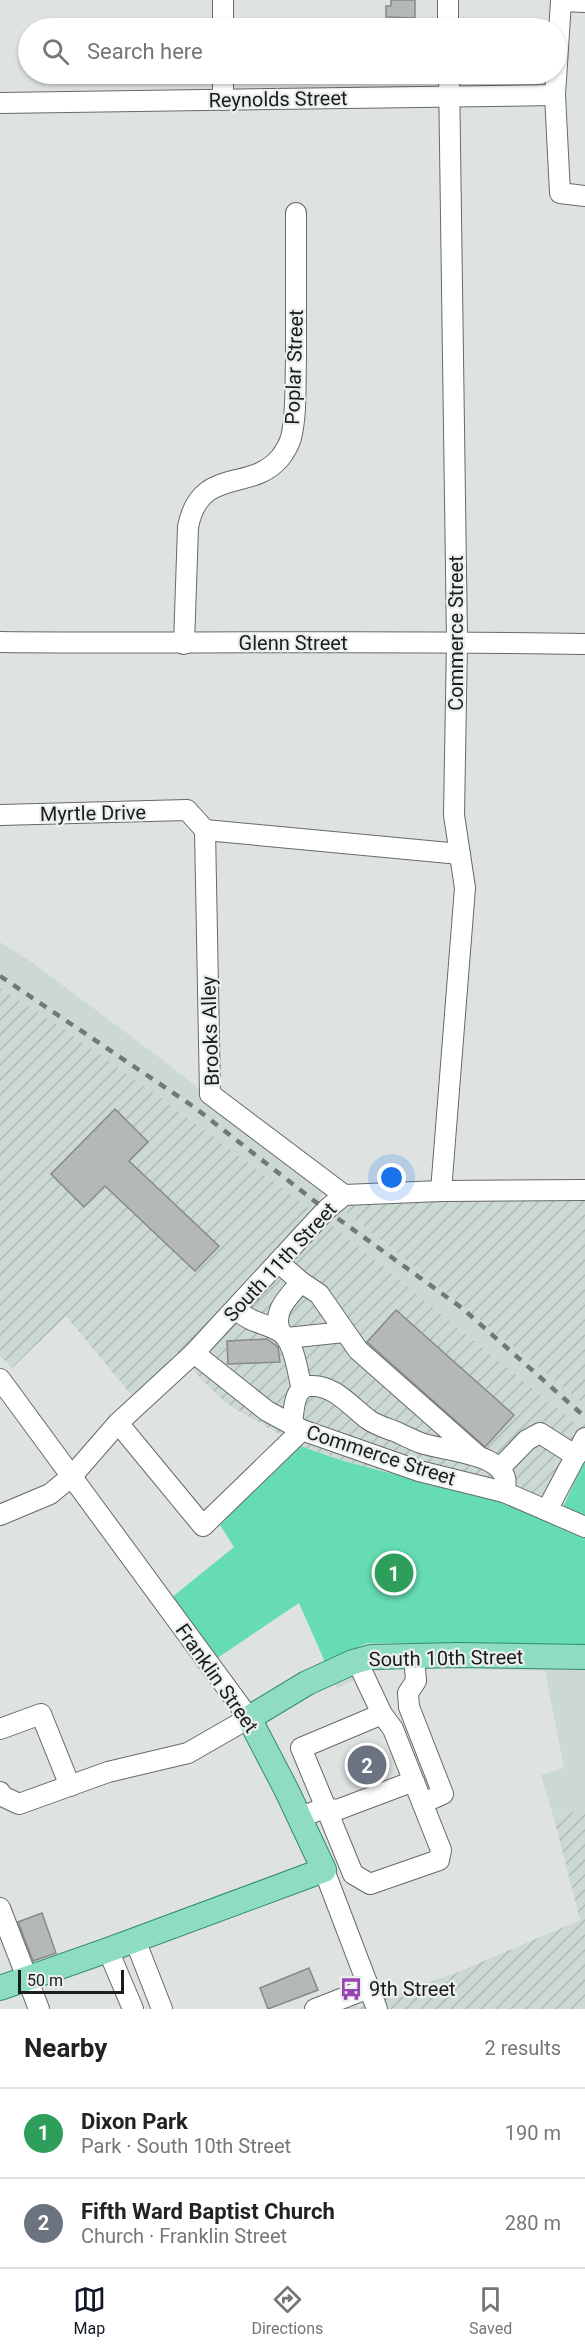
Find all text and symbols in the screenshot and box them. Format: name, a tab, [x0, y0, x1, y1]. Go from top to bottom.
search box	[18, 18, 567, 84]
icon: search	[39, 35, 72, 68]
text: Search here	[87, 39, 203, 64]
street label: Reynolds Street	[208, 86, 348, 112]
street label: Poplar Street	[280, 309, 308, 425]
street label: Commerce Street	[444, 555, 468, 711]
street label: Glenn Street	[239, 631, 347, 655]
street label: Myrtle Drive	[40, 800, 146, 826]
street label: Brooks Alley	[196, 975, 224, 1086]
your location	[377, 1163, 406, 1192]
street label: South 11th Street	[219, 1197, 341, 1327]
street label: Commerce Street	[303, 1420, 459, 1490]
pin: 1	[374, 1550, 414, 1596]
street label: Franklin Street	[171, 1619, 263, 1737]
street label: South 10th Street	[369, 1645, 523, 1671]
pin: 2	[348, 1742, 386, 1788]
scale bar	[18, 1967, 124, 1994]
text: 50 m	[27, 1971, 63, 1990]
bus stop icon: 9th Street	[338, 1976, 364, 2002]
place label: 9th Street	[369, 1977, 456, 2001]
text: Nearby	[24, 2033, 107, 2063]
text: 2 results	[485, 2036, 561, 2060]
text: Dixon Park	[81, 2109, 188, 2134]
text: 1	[38, 2121, 49, 2145]
text: 190 m	[505, 2121, 561, 2145]
text: Park · South 10th Street	[81, 2134, 291, 2158]
text: Fifth Ward Baptist Church	[81, 2199, 335, 2224]
text: 2	[38, 2211, 49, 2235]
text: 280 m	[505, 2211, 561, 2235]
text: Church · Franklin Street	[81, 2224, 287, 2248]
tab: Map	[73, 2283, 106, 2338]
tab: Directions	[251, 2283, 323, 2338]
tab: Saved	[469, 2283, 512, 2338]

